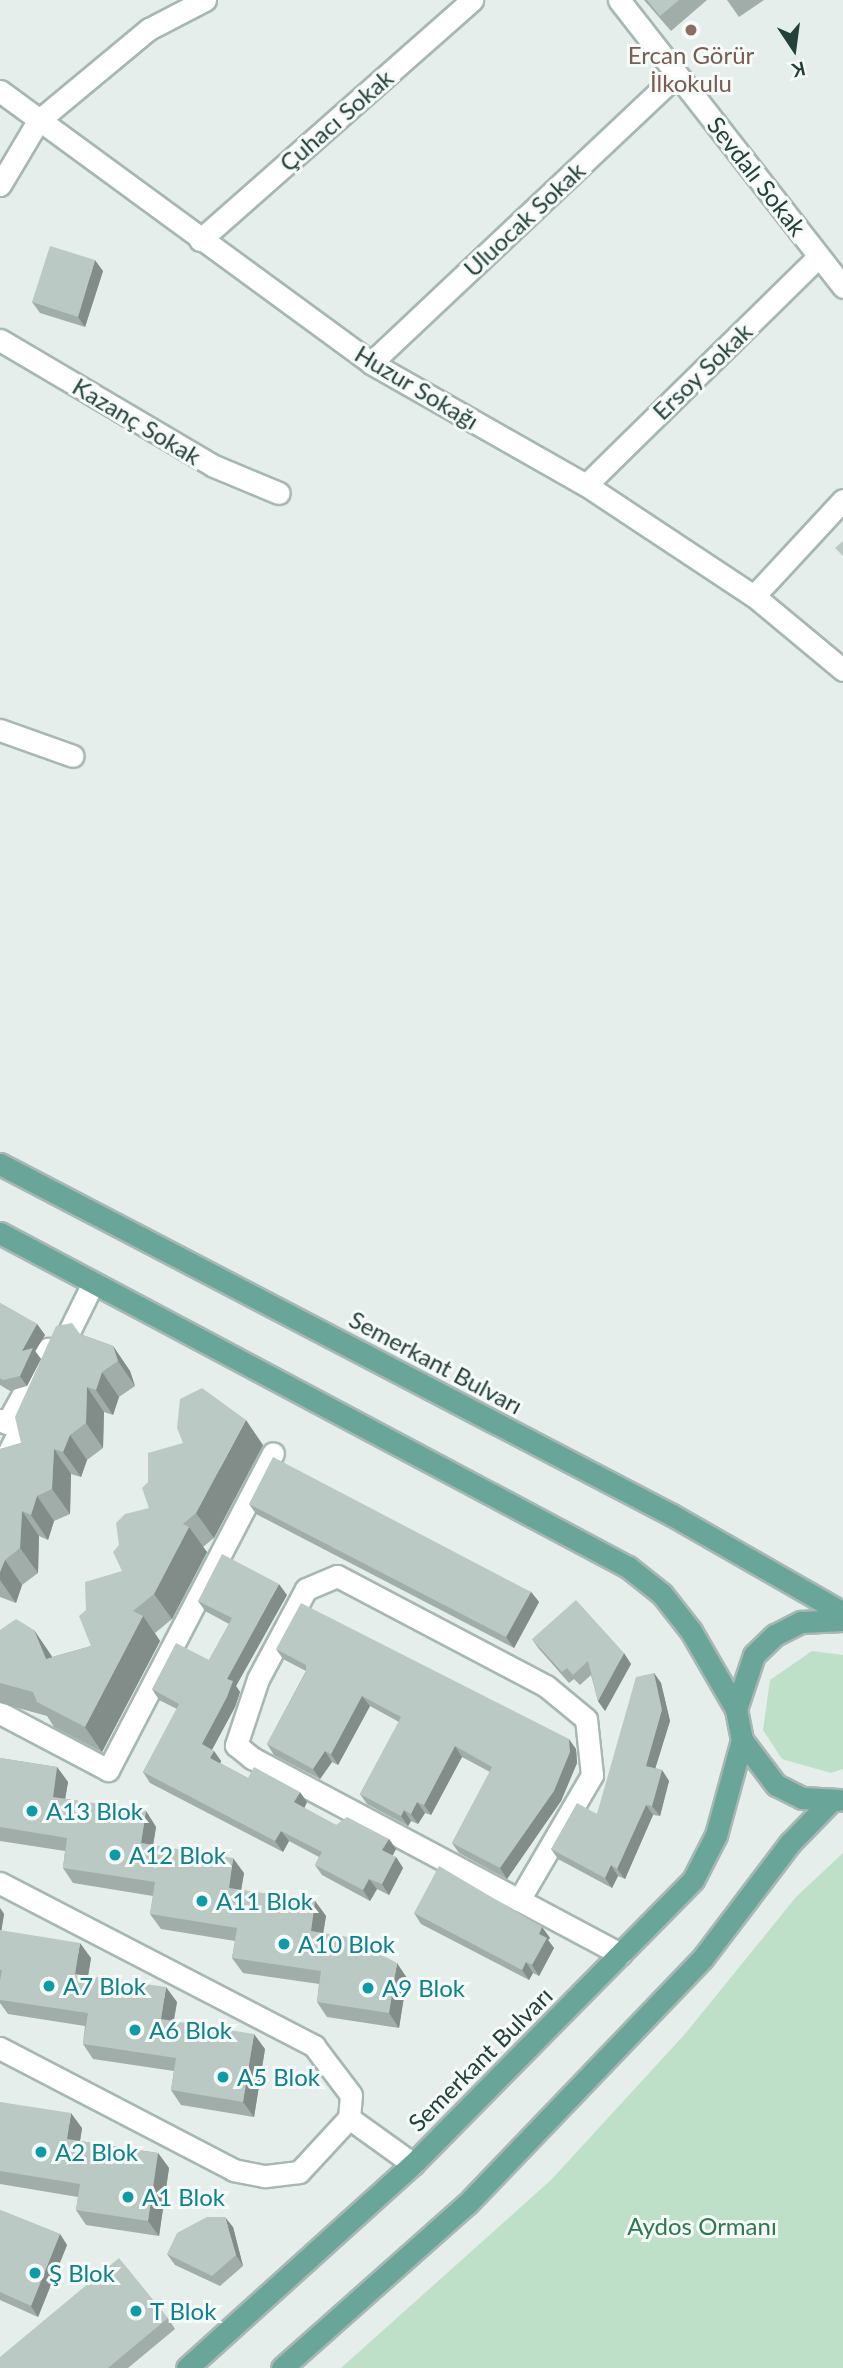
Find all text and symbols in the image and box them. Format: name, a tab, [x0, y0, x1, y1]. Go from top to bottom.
north arrow	[759, 14, 829, 84]
marker: Ercan Görür İlkokulu	[683, 22, 699, 38]
place label: Ercan Görür İlkokulu	[628, 41, 754, 97]
text: K	[790, 57, 808, 83]
street label: Çuhacı Sokak	[273, 63, 399, 177]
street label: Sevdalı Sokak	[702, 111, 812, 241]
street label: Uluocak Sokak	[458, 156, 590, 282]
street label: Ersoy Sokak	[646, 316, 758, 426]
street label: Huzur Sokağı	[350, 339, 484, 435]
street label: Kazanç Sokak	[68, 371, 206, 471]
street label: Semerkant Bulvarı	[345, 1304, 527, 1420]
place label: A13 Blok	[46, 1797, 143, 1825]
marker: A13 Blok	[24, 1803, 40, 1819]
place label: A12 Blok	[129, 1841, 226, 1869]
marker: A12 Blok	[107, 1847, 123, 1863]
place label: A11 Blok	[216, 1887, 313, 1915]
marker: A11 Blok	[194, 1893, 210, 1909]
place label: A10 Blok	[298, 1930, 395, 1958]
marker: A10 Blok	[276, 1936, 292, 1952]
place label: A7 Blok	[63, 1972, 146, 2000]
place label: A9 Blok	[382, 1974, 465, 2002]
marker: A7 Blok	[41, 1978, 57, 1994]
marker: A9 Blok	[360, 1980, 376, 1996]
street label: Semerkant Bulvarı	[402, 1981, 558, 2137]
place label: A6 Blok	[149, 2016, 232, 2044]
marker: A6 Blok	[127, 2022, 143, 2038]
place label: A5 Blok	[237, 2063, 320, 2091]
marker: A5 Blok	[215, 2069, 231, 2085]
place label: A2 Blok	[55, 2138, 138, 2166]
marker: A2 Blok	[33, 2144, 49, 2160]
place label: A1 Blok	[142, 2183, 225, 2211]
marker: A1 Blok	[120, 2189, 136, 2205]
park label: Aydos Ormanı	[627, 2212, 777, 2240]
place label: Ş Blok	[49, 2259, 115, 2287]
marker: Ş Blok	[27, 2265, 43, 2281]
place label: T Blok	[150, 2297, 217, 2325]
marker: T Blok	[128, 2303, 144, 2319]

